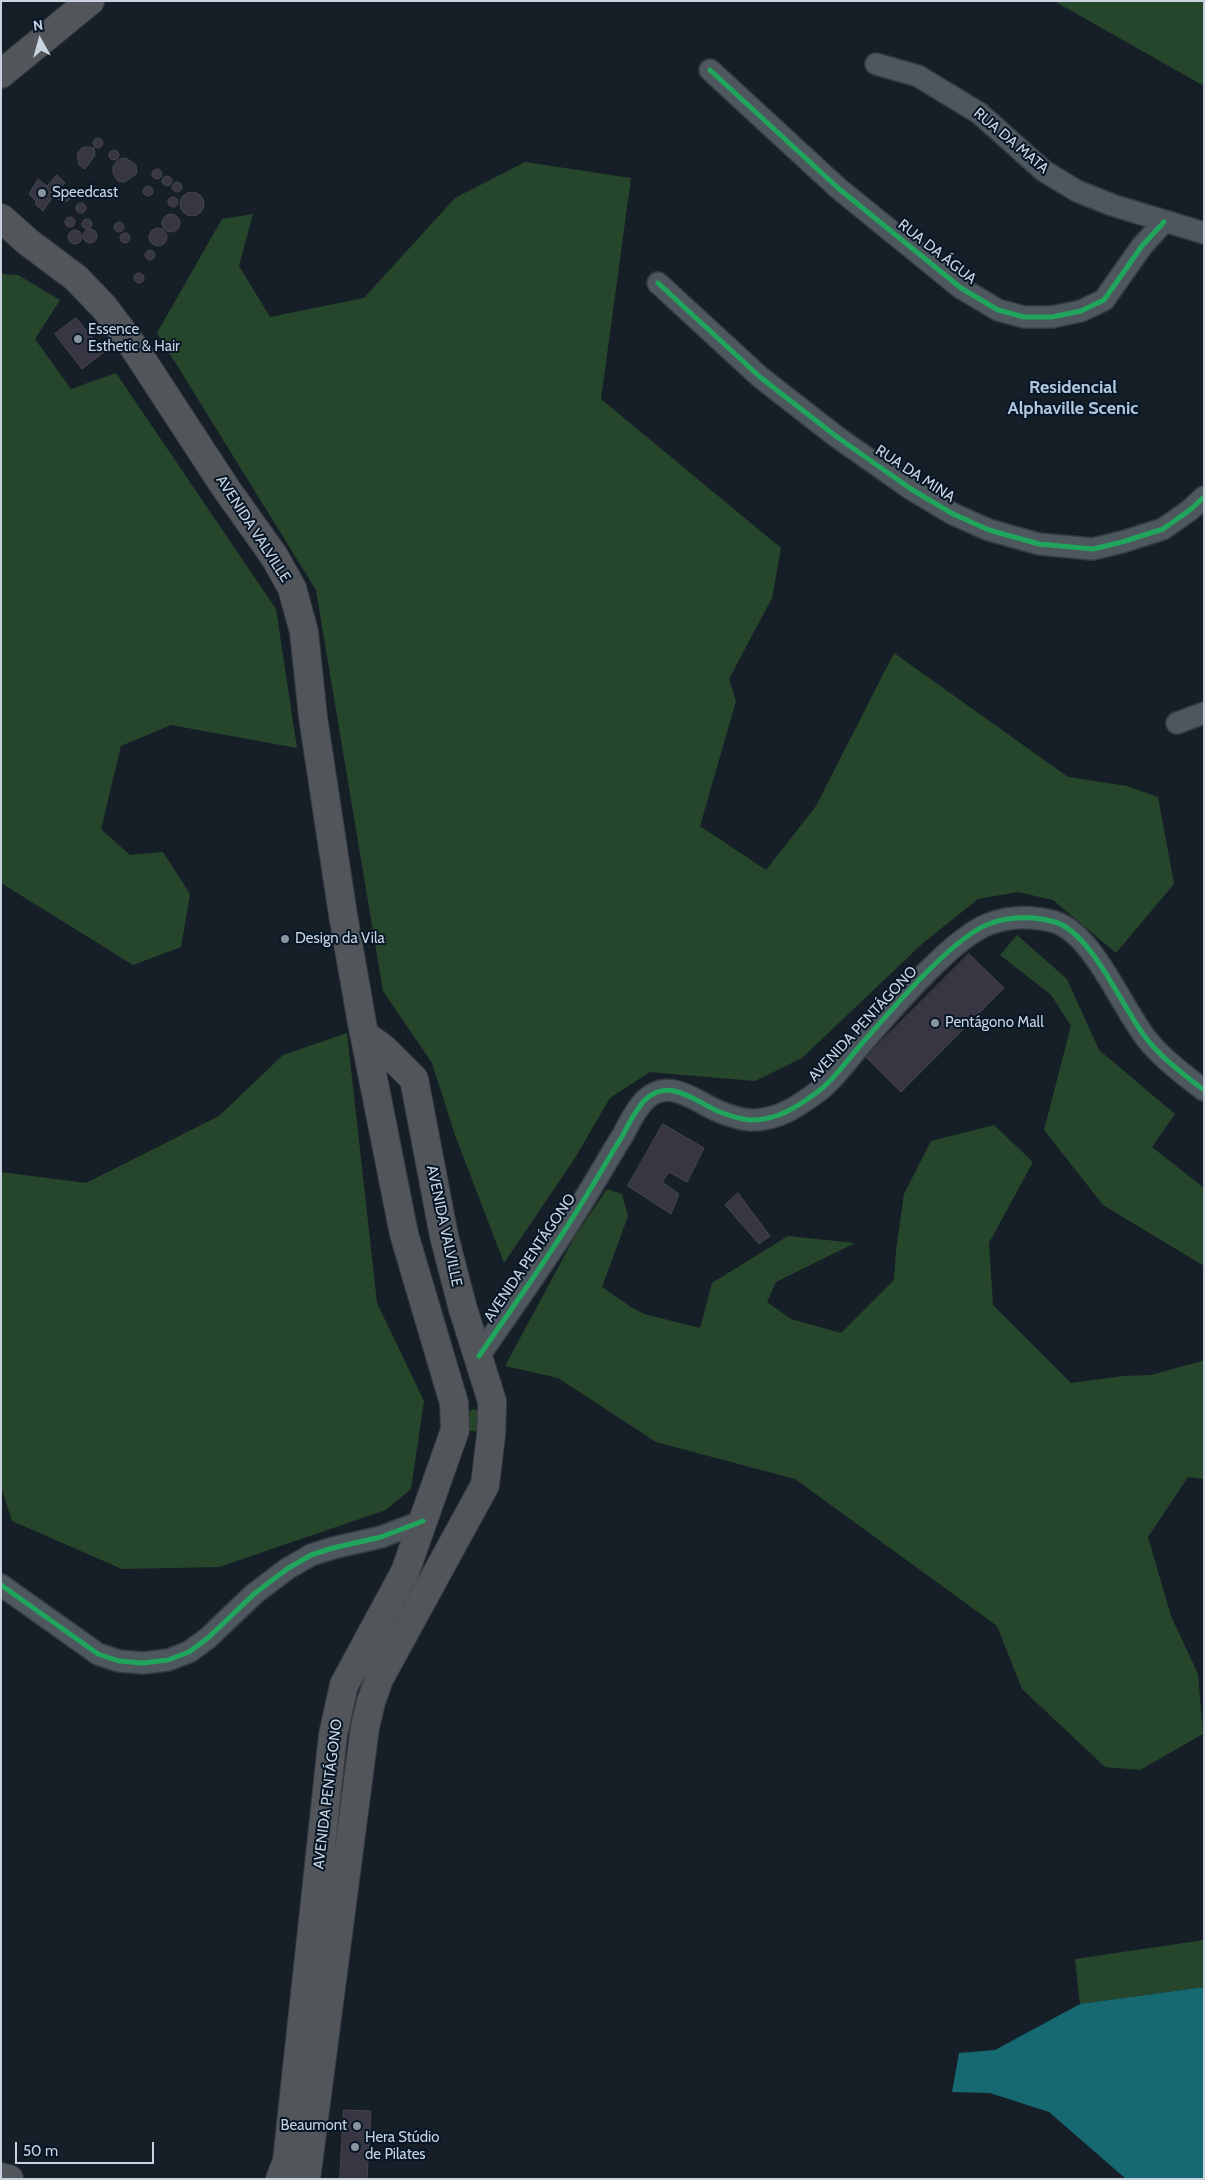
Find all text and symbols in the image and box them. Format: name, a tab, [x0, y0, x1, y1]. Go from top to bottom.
north arrow	[15, 15, 65, 65]
text: N	[32, 16, 44, 35]
street label: RUA DA MATA	[970, 104, 1052, 178]
place label: Speedcast	[52, 184, 118, 202]
marker: Speedcast	[36, 187, 48, 199]
street label: RUA DA ÁGUA	[894, 216, 980, 288]
place label: Essence Esthetic & Hair	[88, 321, 180, 356]
marker: Essence Esthetic & Hair	[72, 333, 84, 345]
district label: Residencial Alphaville Scenic	[1008, 377, 1138, 419]
street label: RUA DA MINA	[872, 442, 958, 506]
street label: AVENIDA VALVILLE	[212, 472, 294, 586]
place label: Design da Vila	[295, 930, 385, 948]
marker: Design da Vila	[279, 933, 291, 945]
street label: AVENIDA PENTÁGONO	[805, 963, 921, 1085]
place label: Pentágono Mall	[945, 1014, 1044, 1032]
marker: Pentágono Mall	[929, 1017, 941, 1029]
street label: AVENIDA VALVILLE	[422, 1164, 466, 1288]
street label: AVENIDA PENTÁGONO	[480, 1190, 580, 1326]
street label: AVENIDA PENTÁGONO	[310, 1718, 346, 1870]
place label: Beaumont	[281, 2117, 347, 2135]
marker: Beaumont	[351, 2120, 363, 2132]
place label: Hera Stúdio de Pilates	[365, 2129, 439, 2164]
scale bar	[18, 2132, 156, 2164]
marker: Hera Stúdio de Pilates	[349, 2141, 361, 2153]
text: 50 m	[23, 2142, 58, 2160]

